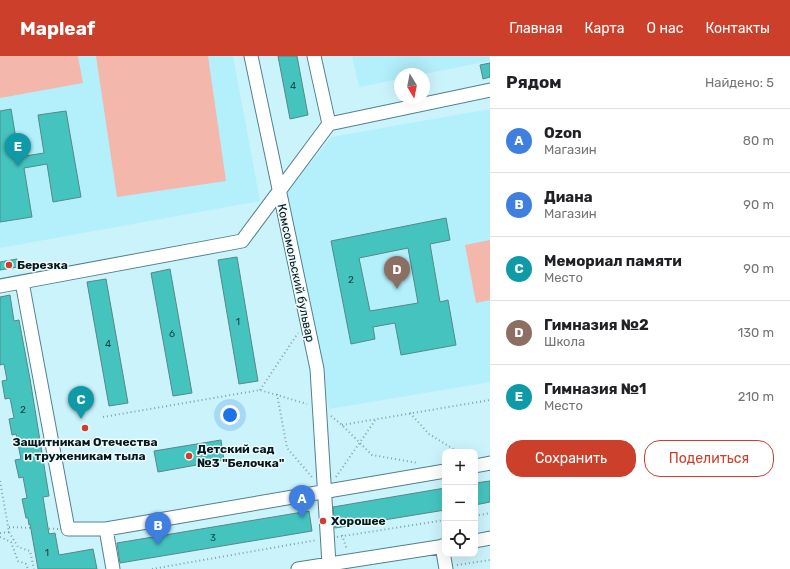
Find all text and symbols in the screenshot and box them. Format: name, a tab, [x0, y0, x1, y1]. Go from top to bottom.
text: Mapleaf	[20, 17, 95, 40]
text: Главная	[509, 20, 563, 37]
text: Карта	[585, 20, 625, 37]
text: О нас	[647, 20, 683, 37]
text: Контакты	[705, 20, 770, 37]
north arrow	[394, 68, 430, 104]
text: Рядом	[506, 72, 562, 92]
text: Найдено: 5	[705, 75, 774, 90]
house number: 4	[290, 80, 296, 92]
text: Ozon	[544, 124, 582, 142]
pin: E	[5, 133, 31, 166]
text: A	[514, 133, 524, 148]
text: 80 m	[743, 133, 774, 148]
text: Магазин	[544, 142, 597, 157]
text: Диана	[544, 188, 593, 206]
text: B	[514, 197, 524, 212]
text: 90 m	[743, 197, 774, 212]
street label: Комсомольский бульвар	[274, 203, 318, 343]
text: Магазин	[544, 206, 597, 221]
text: Мемориал памяти	[544, 252, 682, 270]
pin: D	[384, 256, 410, 289]
place label: Березка	[17, 258, 68, 272]
marker: Березка	[4, 260, 14, 270]
text: C	[514, 261, 524, 276]
text: 90 m	[743, 261, 774, 276]
text: Место	[544, 270, 583, 285]
house number: 2	[348, 274, 354, 286]
house number: 1	[236, 316, 240, 328]
text: Гимназия №2	[544, 316, 649, 334]
text: D	[514, 325, 524, 340]
text: 130 m	[738, 325, 774, 340]
house number: 6	[169, 328, 175, 340]
text: Школа	[544, 334, 585, 349]
house number: 4	[105, 338, 111, 350]
text: Гимназия №1	[544, 380, 647, 398]
pin: C	[68, 386, 94, 419]
text: E	[515, 389, 523, 404]
text: 210 m	[738, 389, 774, 404]
text: Место	[544, 398, 583, 413]
house number: 2	[20, 404, 26, 416]
your location	[220, 405, 240, 425]
marker: Защитникам Отечества и труженикам тыла	[80, 423, 90, 433]
place label: Защитникам Отечества и труженикам тыла	[12, 435, 158, 463]
button: Сохранить	[506, 440, 636, 477]
button: Поделиться	[644, 440, 774, 477]
place label: Детский сад №3 "Белочка"	[197, 442, 284, 470]
map controls	[442, 449, 478, 557]
button: +	[442, 449, 478, 485]
marker: Детский сад №3 "Белочка"	[184, 451, 194, 461]
pin: A	[289, 485, 315, 518]
button: −	[442, 485, 478, 521]
pin: B	[145, 512, 171, 545]
place label: Хорошее	[331, 514, 386, 528]
marker: Хорошее	[318, 516, 328, 526]
button: locate	[442, 521, 478, 557]
house number: 3	[210, 532, 216, 544]
house number: 1	[45, 547, 49, 559]

